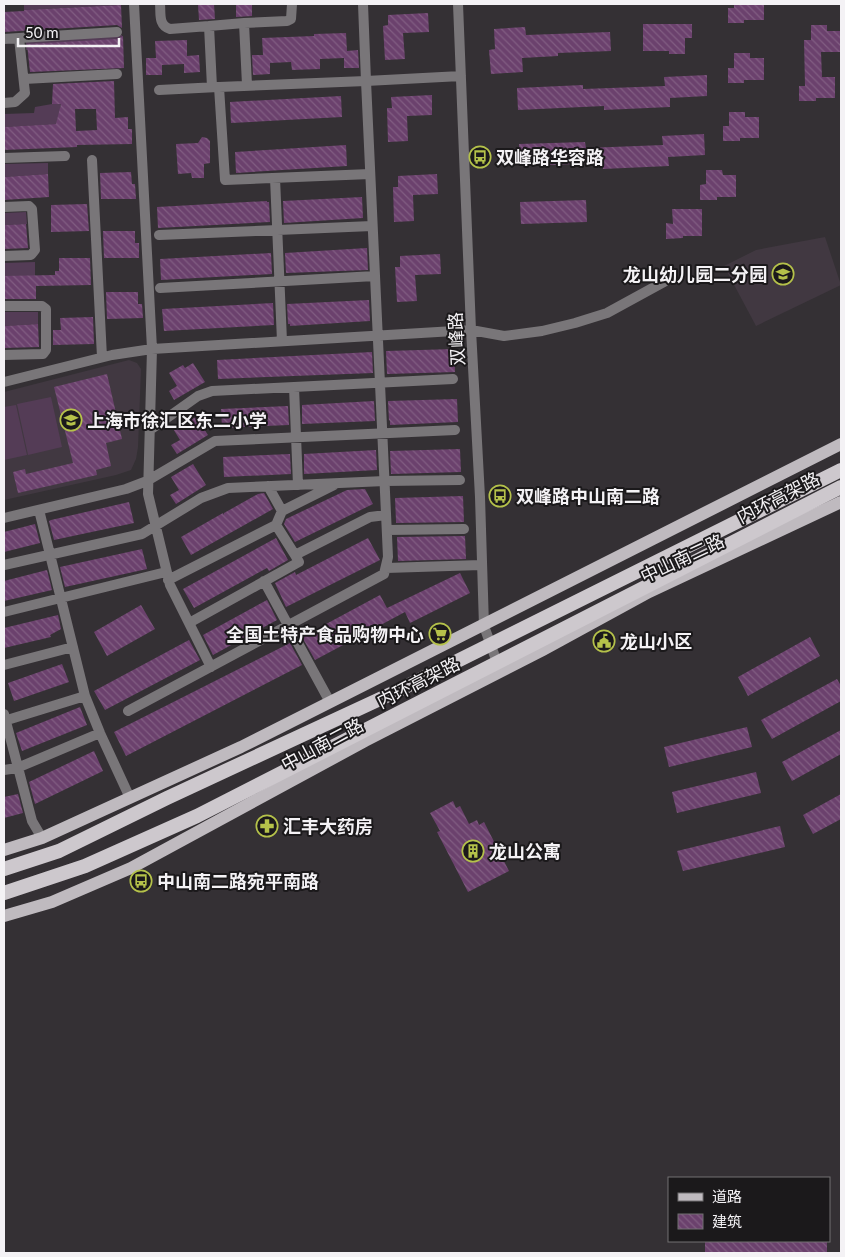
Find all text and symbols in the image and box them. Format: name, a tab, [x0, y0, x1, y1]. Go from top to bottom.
scale bar	[18, 15, 119, 47]
text: 50 m	[25, 23, 59, 41]
bus stop icon: 双峰路华容路	[468, 145, 492, 169]
place label: 双峰路华容路	[496, 146, 604, 168]
school or university icon: 龙山幼儿园二分园	[771, 262, 795, 286]
place label: 龙山幼儿园二分园	[623, 263, 767, 285]
street label: 双峰路	[444, 311, 468, 367]
school or university icon: 上海市徐汇区东二小学	[59, 408, 83, 432]
place label: 上海市徐汇区东二小学	[87, 409, 267, 431]
street label: 内环高架路	[733, 467, 823, 527]
bus stop icon: 双峰路中山南二路	[488, 484, 512, 508]
place label: 双峰路中山南二路	[516, 485, 660, 507]
street label: 中山南二路	[637, 529, 727, 587]
supermarket icon: 全国土特产食品购物中心	[428, 622, 452, 646]
place label: 全国土特产食品购物中心	[226, 623, 424, 645]
public building icon: 龙山小区	[592, 629, 616, 653]
place label: 龙山小区	[620, 630, 692, 652]
street label: 内环高架路	[373, 652, 463, 712]
street label: 中山南二路	[277, 713, 367, 775]
pharmacy icon: 汇丰大药房	[255, 814, 279, 838]
place label: 汇丰大药房	[283, 815, 373, 837]
building icon: 龙山公寓	[461, 839, 485, 863]
place label: 龙山公寓	[489, 840, 561, 862]
bus stop icon: 中山南二路宛平南路	[129, 869, 153, 893]
place label: 中山南二路宛平南路	[157, 870, 319, 892]
legend	[668, 1177, 830, 1242]
text: 道路	[712, 1187, 742, 1205]
text: 建筑	[712, 1212, 742, 1230]

